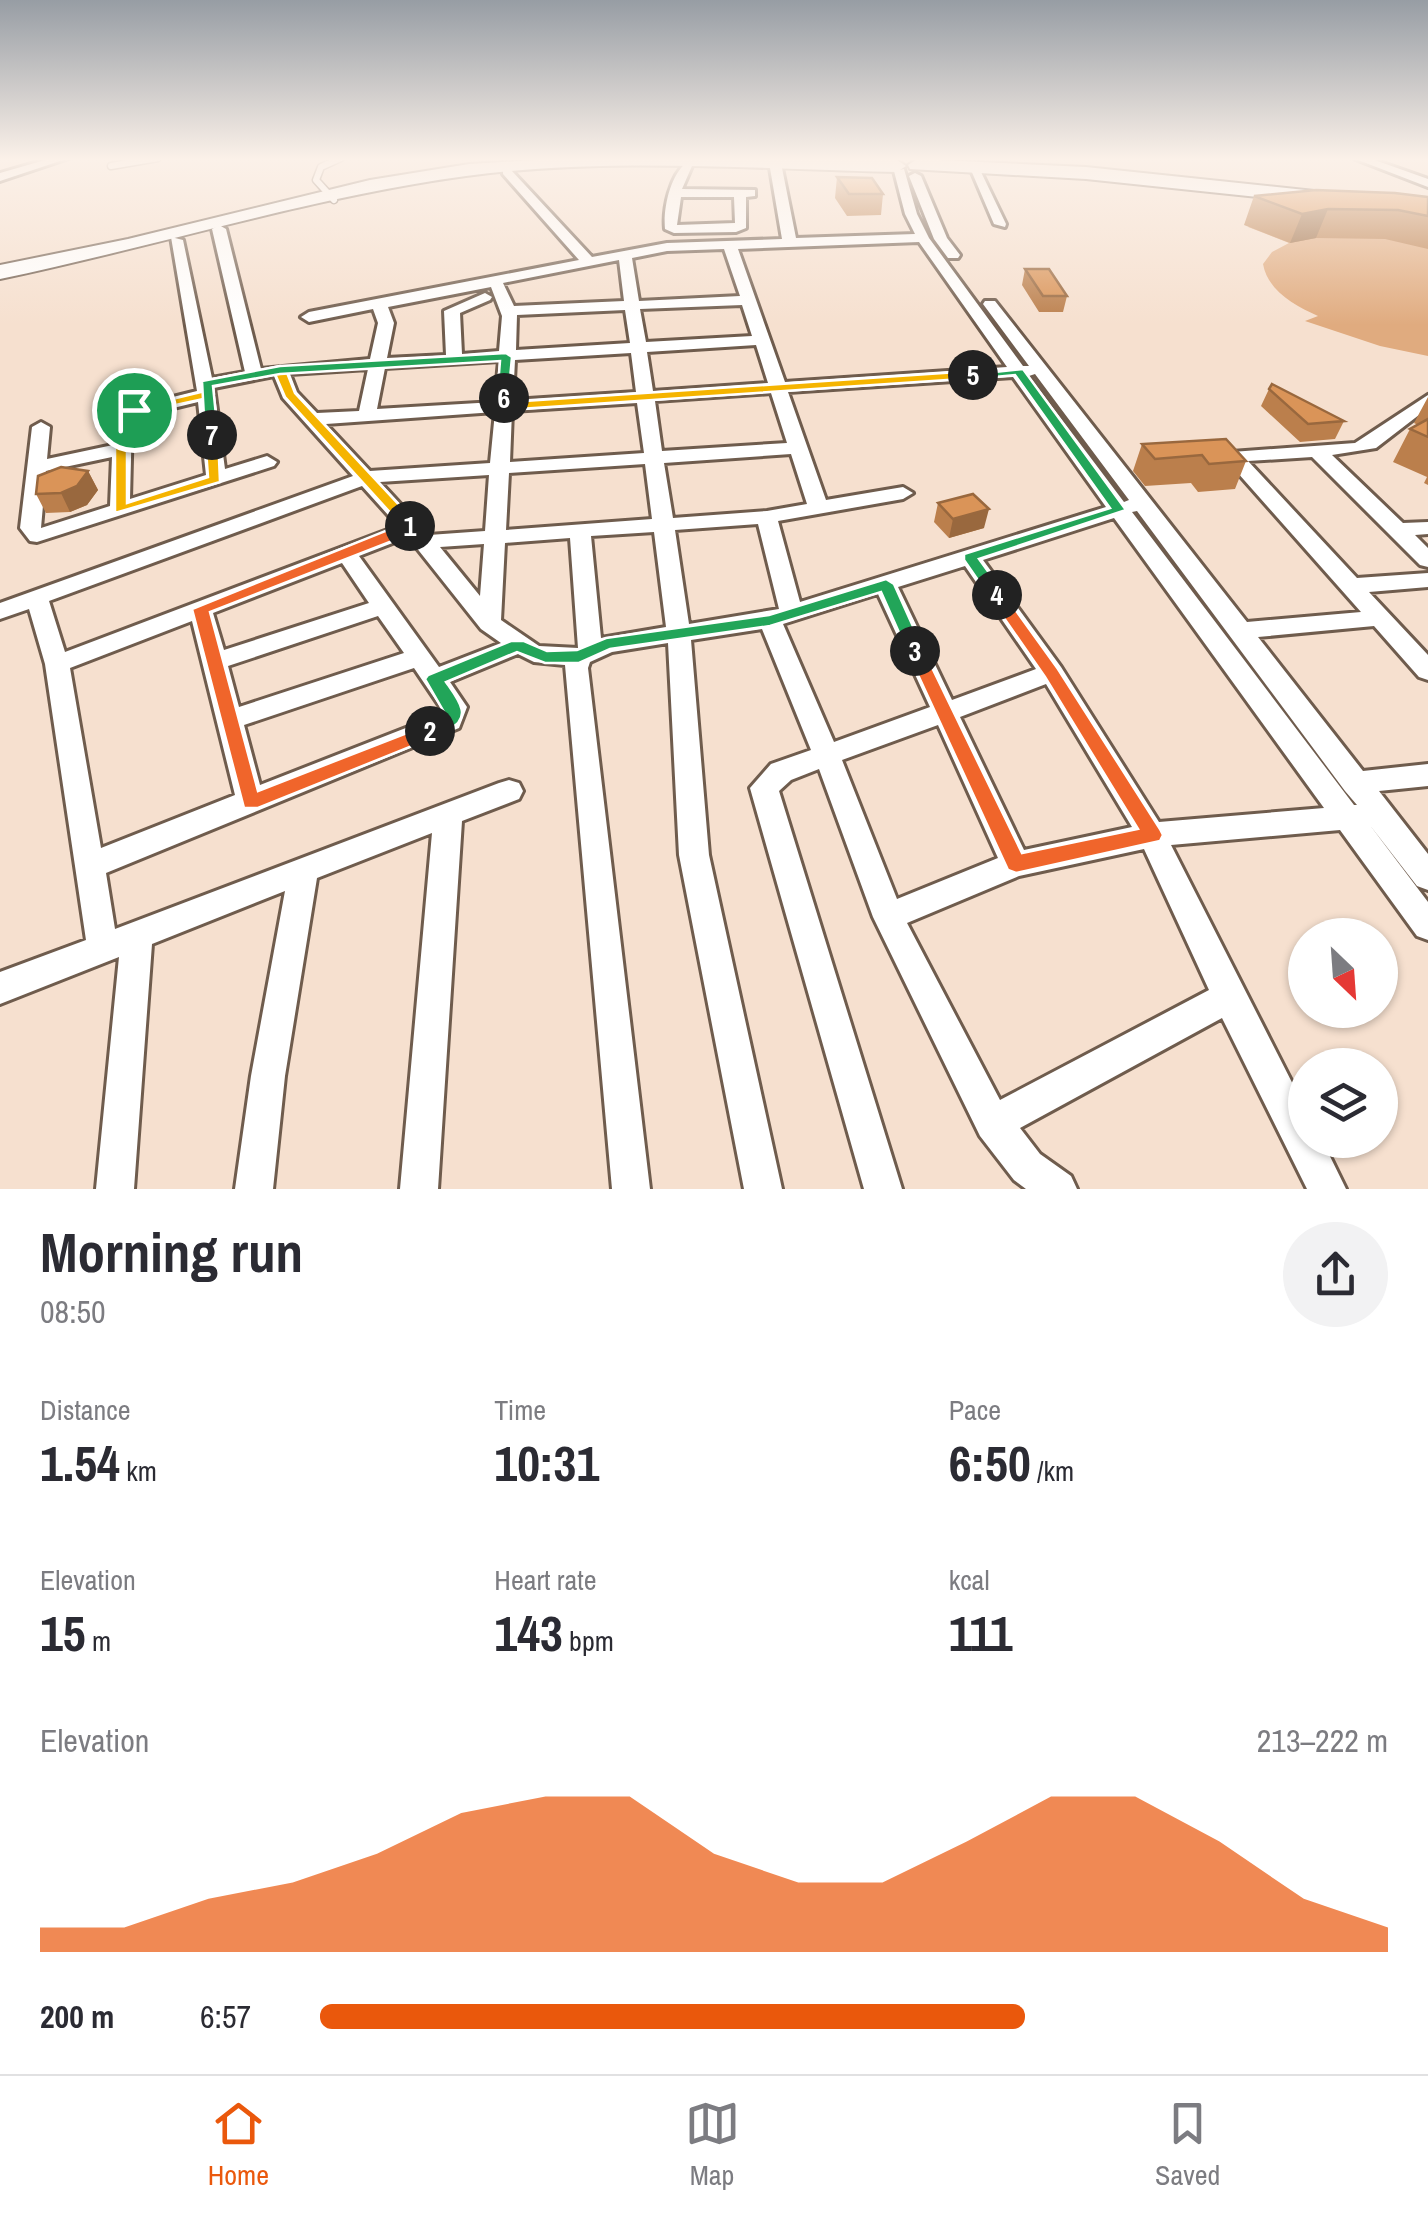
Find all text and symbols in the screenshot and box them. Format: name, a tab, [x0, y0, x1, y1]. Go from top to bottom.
pin: 5	[948, 350, 998, 400]
text: 5	[967, 356, 979, 394]
pin	[92, 368, 177, 453]
pin: 6	[479, 373, 529, 423]
text: 6	[498, 379, 510, 417]
icon: arrive	[107, 383, 162, 438]
pin: 7	[187, 410, 237, 460]
text: 7	[206, 416, 218, 454]
pin: 1	[385, 501, 435, 551]
text: 1	[404, 507, 416, 545]
pin: 4	[972, 570, 1022, 620]
text: 4	[991, 576, 1003, 614]
pin: 3	[890, 626, 940, 676]
text: 3	[909, 632, 921, 670]
pin: 2	[405, 706, 455, 756]
text: 2	[424, 712, 436, 750]
north arrow	[1288, 918, 1398, 1028]
map controls	[1288, 918, 1398, 1158]
button: layers	[1288, 1048, 1398, 1158]
text: Morning run	[40, 1215, 303, 1289]
button: share	[1283, 1222, 1388, 1327]
text: 08:50	[40, 1290, 106, 1333]
text: Distance	[40, 1391, 131, 1429]
text: Time	[494, 1391, 546, 1429]
text: Pace	[949, 1391, 1001, 1429]
text: 1.54	[40, 1429, 120, 1497]
text: 10:31	[494, 1429, 599, 1497]
text: 6:50	[949, 1429, 1031, 1497]
text: km	[120, 1452, 157, 1490]
text: /km	[1031, 1452, 1074, 1490]
text: Elevation	[40, 1561, 136, 1599]
text: Heart rate	[494, 1561, 596, 1599]
text: kcal	[949, 1561, 989, 1599]
text: 15	[40, 1599, 86, 1667]
text: 143	[494, 1599, 563, 1667]
text: 111	[949, 1599, 1013, 1667]
text: m	[86, 1622, 111, 1660]
text: bpm	[563, 1622, 614, 1660]
text: Elevation	[40, 1719, 149, 1762]
text: 213–222 m	[1257, 1719, 1388, 1762]
text: 200 m	[40, 1995, 114, 2038]
text: 6:57	[200, 1995, 251, 2038]
tab: Home	[208, 2096, 269, 2194]
tab: Map	[685, 2096, 740, 2194]
tab: Saved	[1155, 2096, 1220, 2194]

